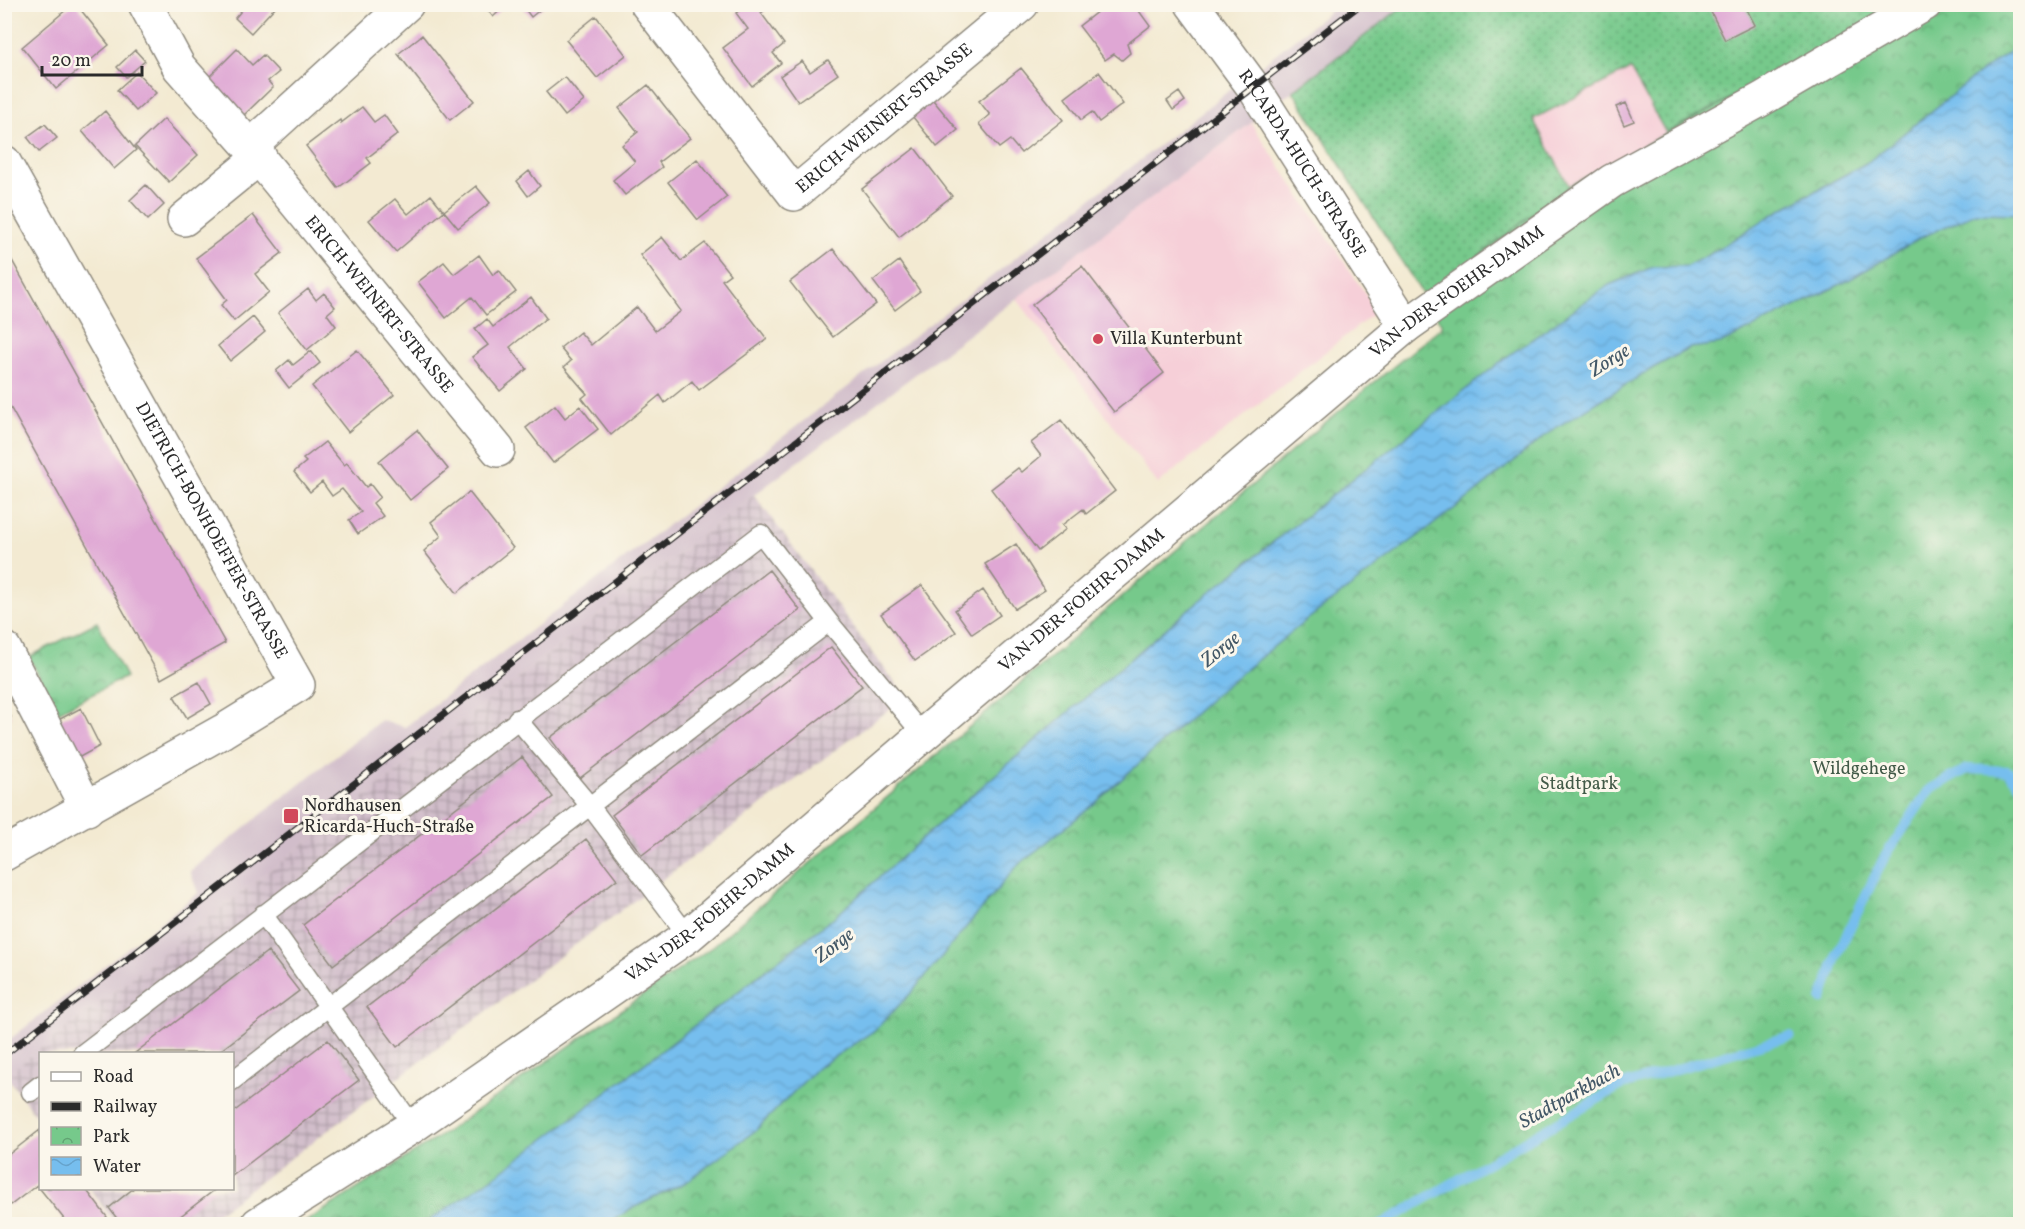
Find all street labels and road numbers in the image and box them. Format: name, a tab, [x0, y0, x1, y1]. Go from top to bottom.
street label: ERICH-WEINERT-STRASSE	[791, 38, 978, 200]
street label: RICARDA-HUCH-STRASSE	[1232, 64, 1372, 263]
street label: ERICH-WEINERT-STRASSE	[299, 210, 459, 399]
street label: VAN-DER-FOEHR-DAMM	[1364, 220, 1550, 364]
street label: DIETRICH-BONHOEFFER-STRASSE	[129, 398, 294, 664]
street label: VAN-DER-FOEHR-DAMM	[993, 523, 1171, 678]
street label: VAN-DER-FOEHR-DAMM	[620, 837, 800, 988]

